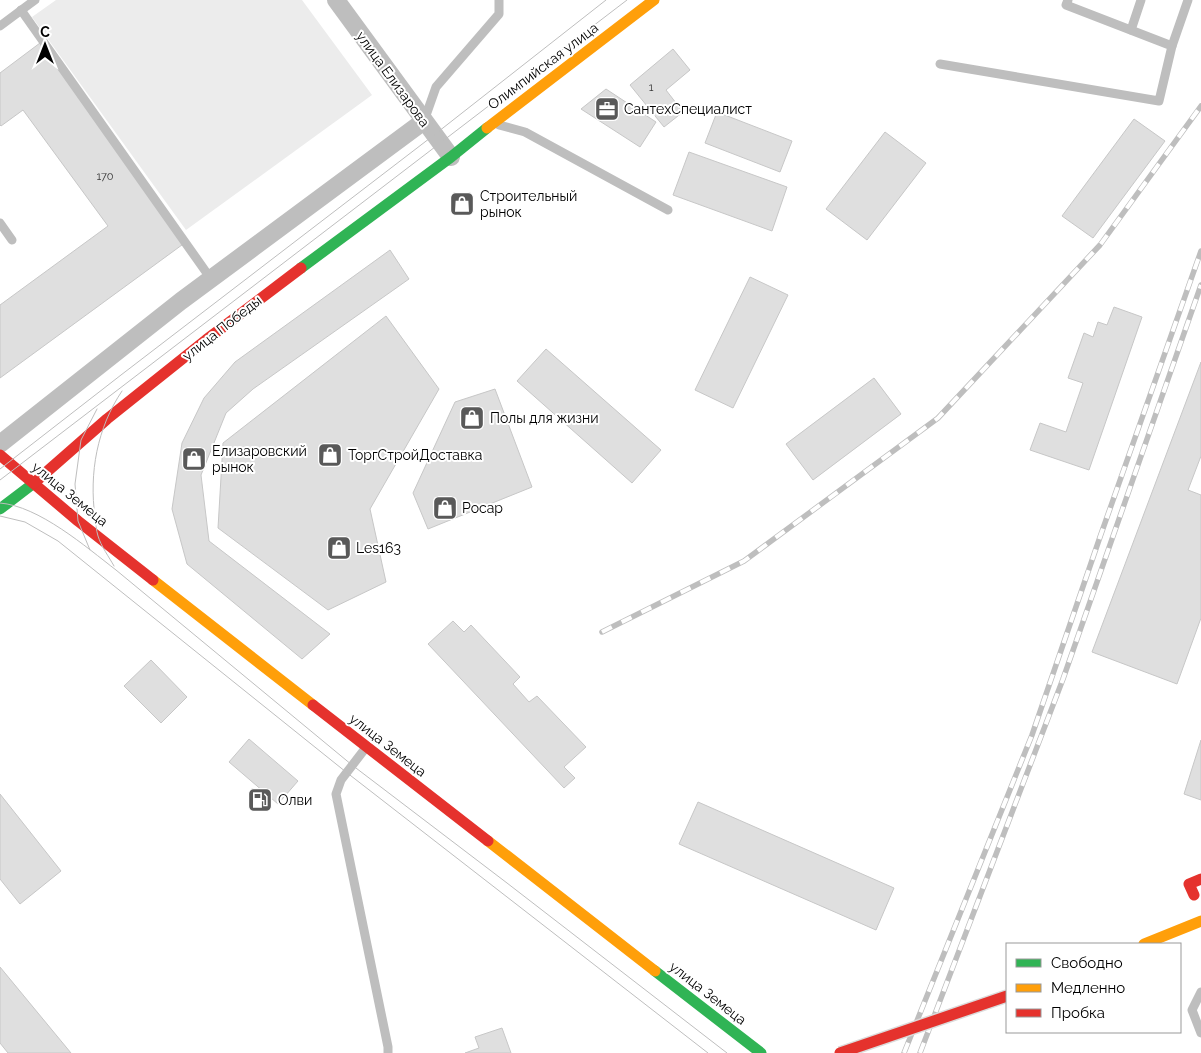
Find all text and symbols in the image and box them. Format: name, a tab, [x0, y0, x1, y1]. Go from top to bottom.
street label: Олимпийская улица	[485, 19, 601, 113]
north arrow	[20, 20, 70, 70]
text: С	[40, 24, 50, 40]
street label: улица Елизарова	[353, 28, 433, 130]
house number: 1	[649, 81, 654, 94]
office icon: СантехСпециалист	[594, 96, 620, 122]
place label: СантехСпециалист	[624, 101, 752, 117]
house number: 170	[96, 170, 114, 183]
place label: Строительный рынок	[480, 188, 577, 220]
shop icon: Строительный рынок	[449, 191, 475, 217]
street label: улица Победы	[179, 292, 265, 364]
shop icon: Полы для жизни	[459, 405, 485, 431]
place label: Полы для жизни	[490, 410, 599, 426]
shop icon: ТоргСтройДоставка	[317, 442, 343, 468]
place label: Елизаровский рынок	[212, 443, 307, 475]
shop icon: Елизаровский рынок	[181, 446, 207, 472]
place label: ТоргСтройДоставка	[348, 447, 482, 463]
street label: улица Земеца	[29, 459, 111, 529]
shop icon: Росар	[432, 495, 458, 521]
place label: Росар	[462, 500, 503, 516]
shop icon: Les163	[326, 535, 352, 561]
place label: Les163	[356, 540, 401, 556]
street label: улица Земеца	[347, 710, 429, 780]
fuel station icon: Олви	[247, 787, 273, 813]
place label: Олви	[278, 792, 312, 808]
legend	[1006, 943, 1181, 1033]
text: Свободно	[1051, 954, 1123, 972]
street label: улица Земеца	[667, 958, 749, 1028]
text: Медленно	[1051, 979, 1125, 997]
text: Пробка	[1051, 1004, 1105, 1022]

